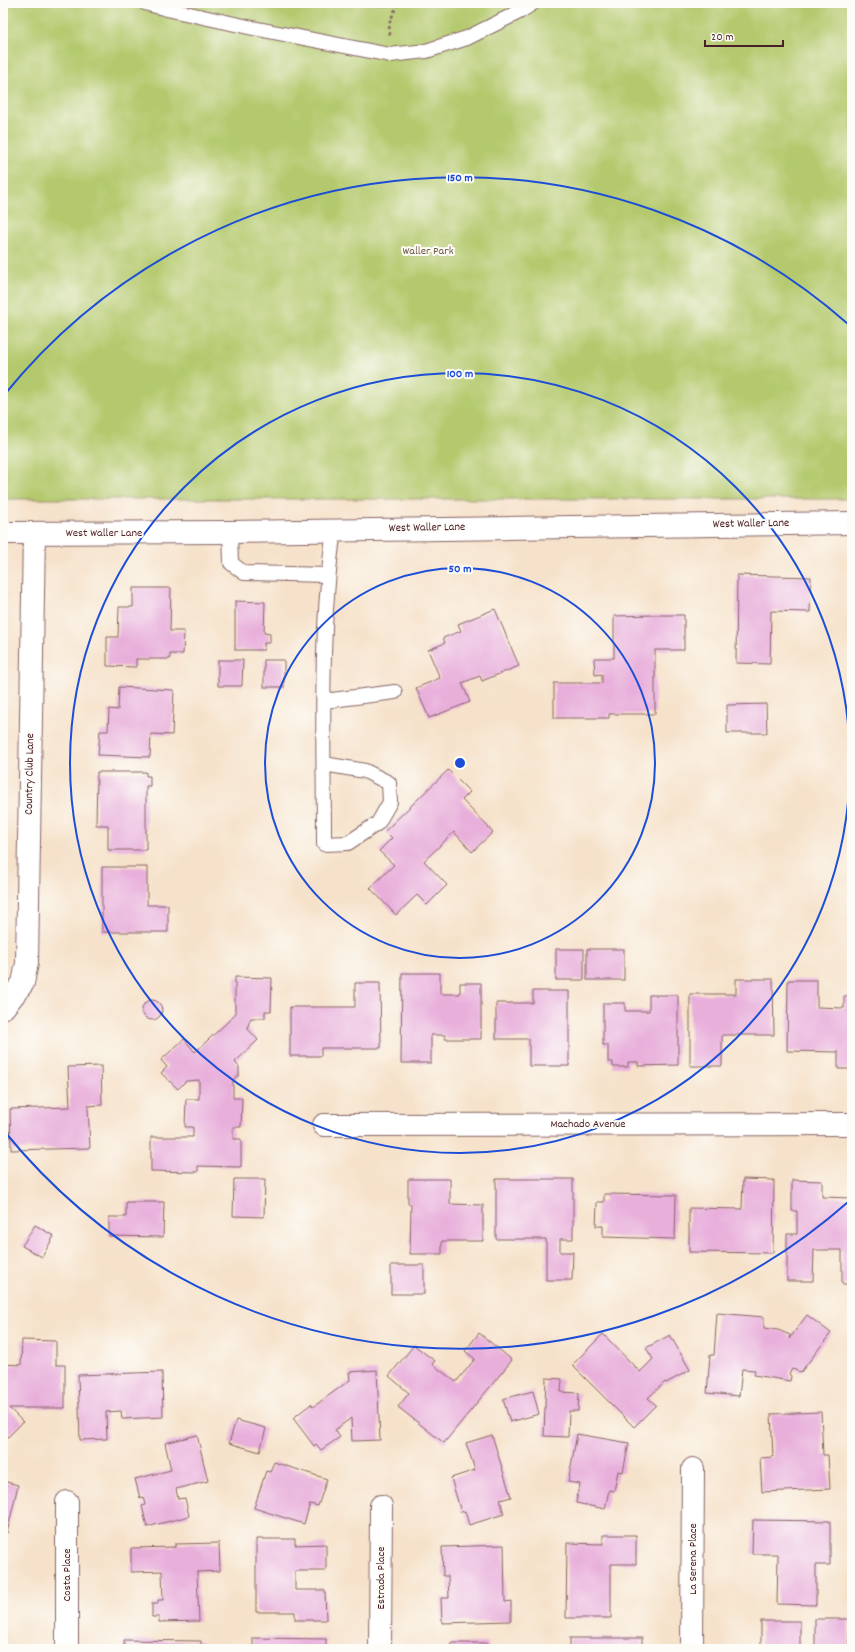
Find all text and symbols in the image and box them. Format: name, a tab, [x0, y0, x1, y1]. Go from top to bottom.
scale bar	[705, 22, 783, 48]
text: 20 m	[711, 29, 734, 46]
text: 150 m	[447, 170, 473, 187]
park label: Waller Park	[402, 243, 454, 260]
text: 100 m	[447, 366, 473, 383]
street label: West Waller Lane	[713, 515, 789, 533]
street label: West Waller Lane	[389, 519, 465, 537]
street label: West Waller Lane	[66, 525, 142, 542]
text: 50 m	[448, 561, 472, 578]
street label: Country Club Lane	[21, 733, 39, 815]
centre of rings	[453, 756, 467, 770]
street label: Machado Avenue	[550, 1116, 626, 1133]
street label: La Serena Place	[685, 1523, 702, 1595]
street label: Estrada Place	[373, 1546, 390, 1610]
street label: Costa Place	[59, 1548, 76, 1602]

